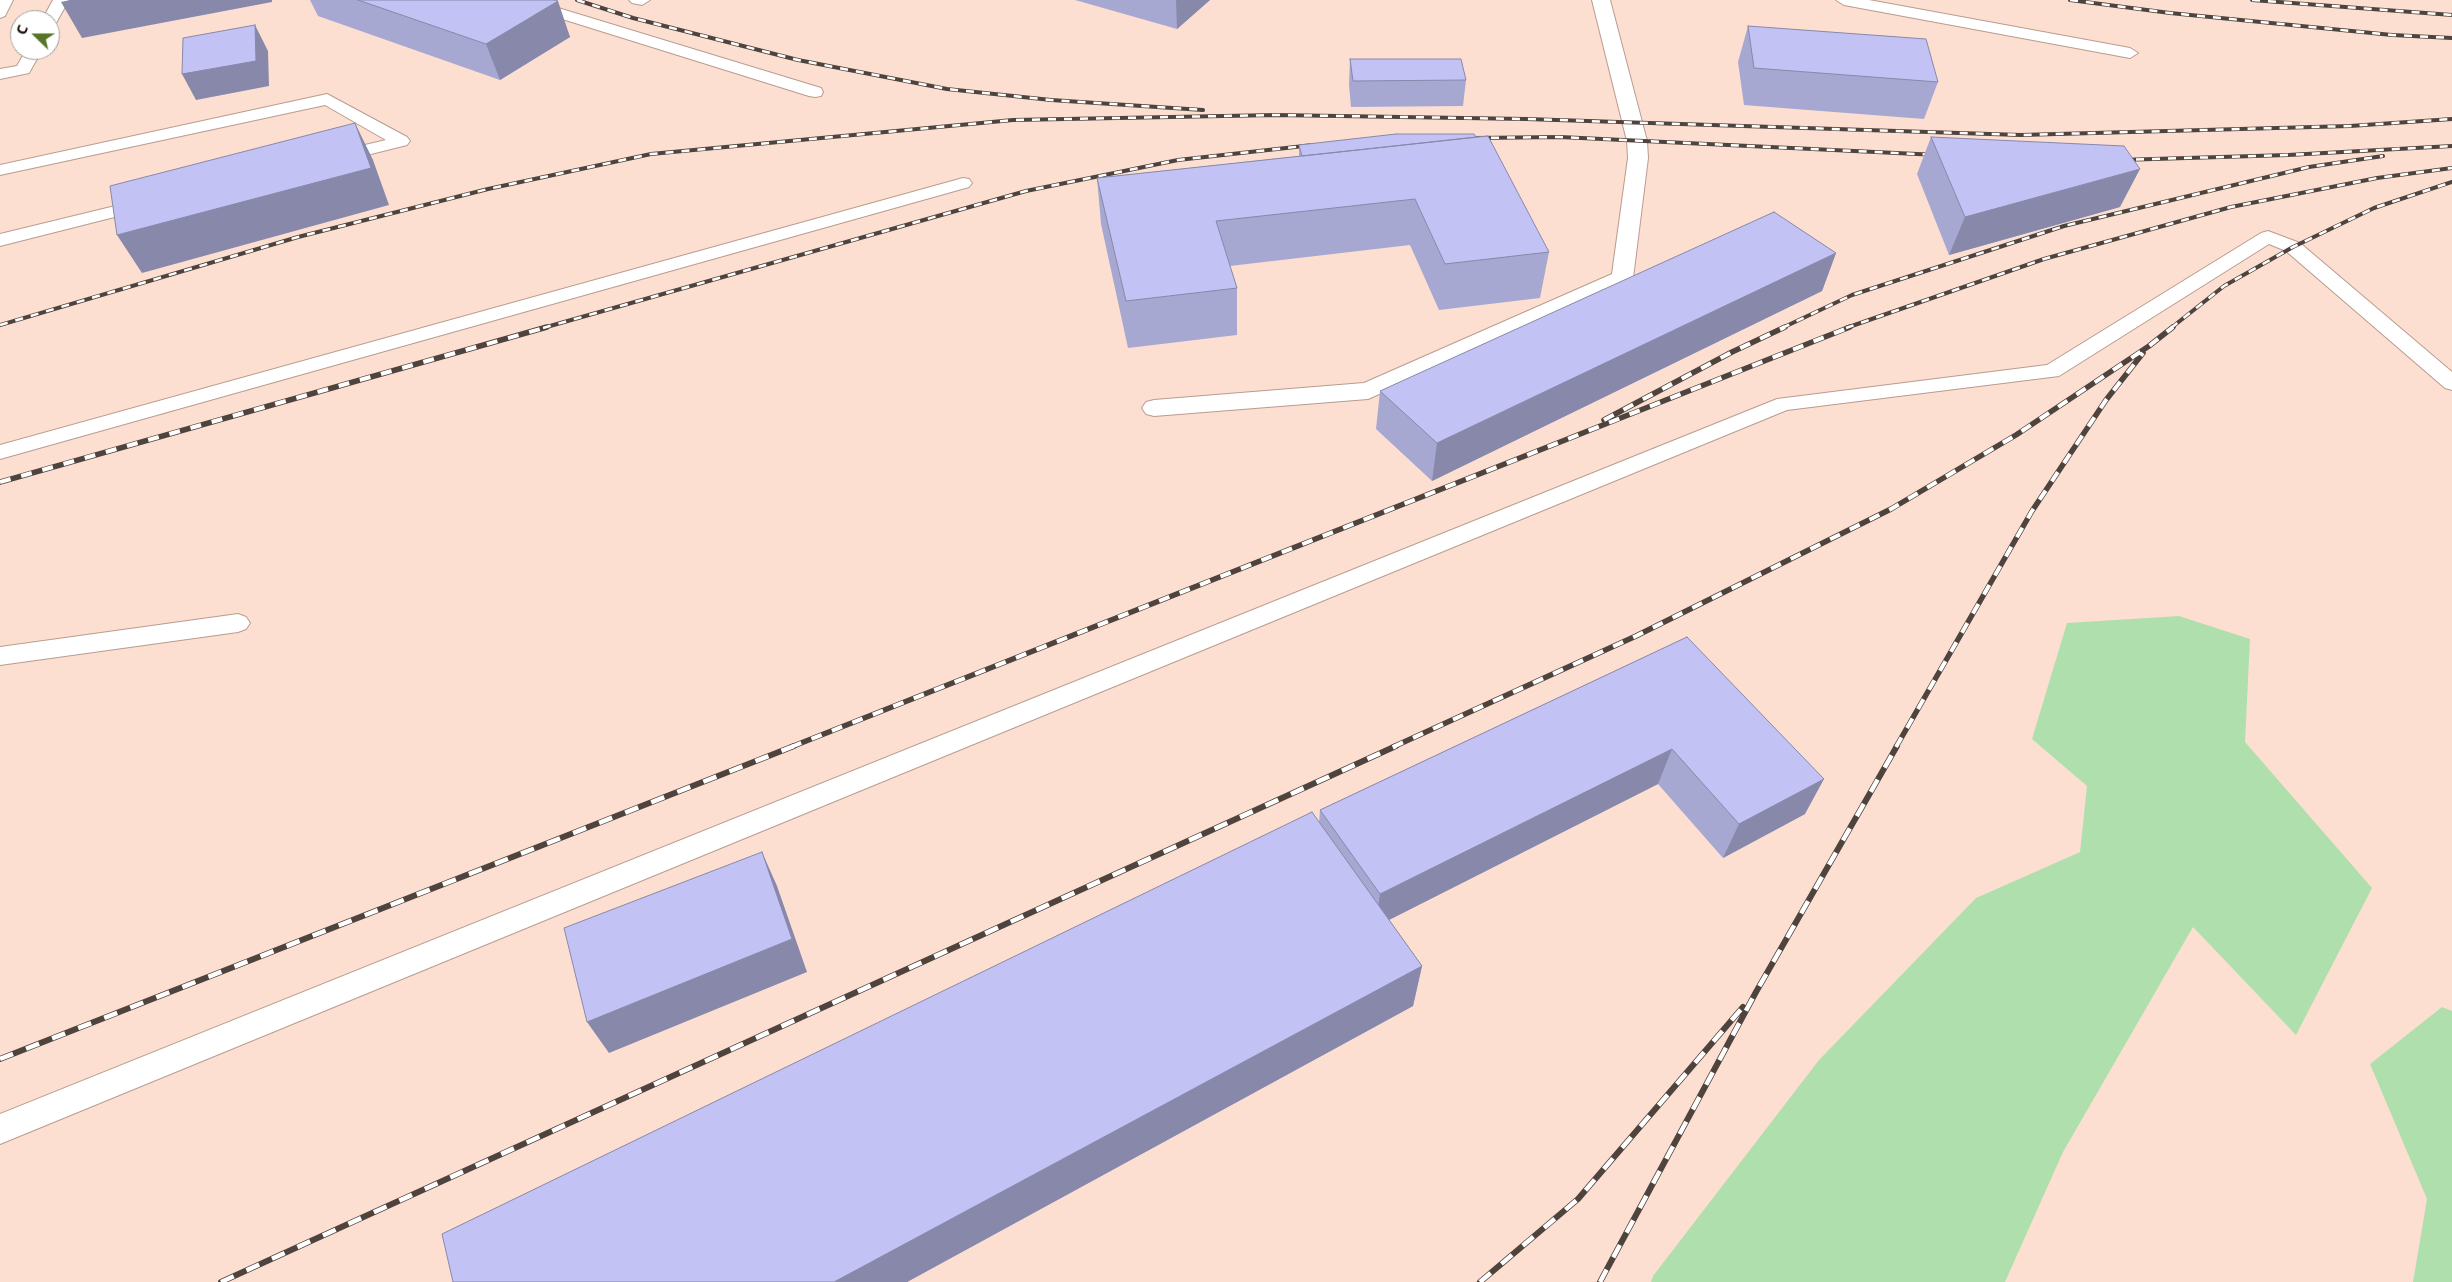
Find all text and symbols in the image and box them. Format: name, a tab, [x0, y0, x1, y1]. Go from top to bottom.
north arrow	[10, 10, 60, 60]
text: С	[11, 22, 32, 37]

